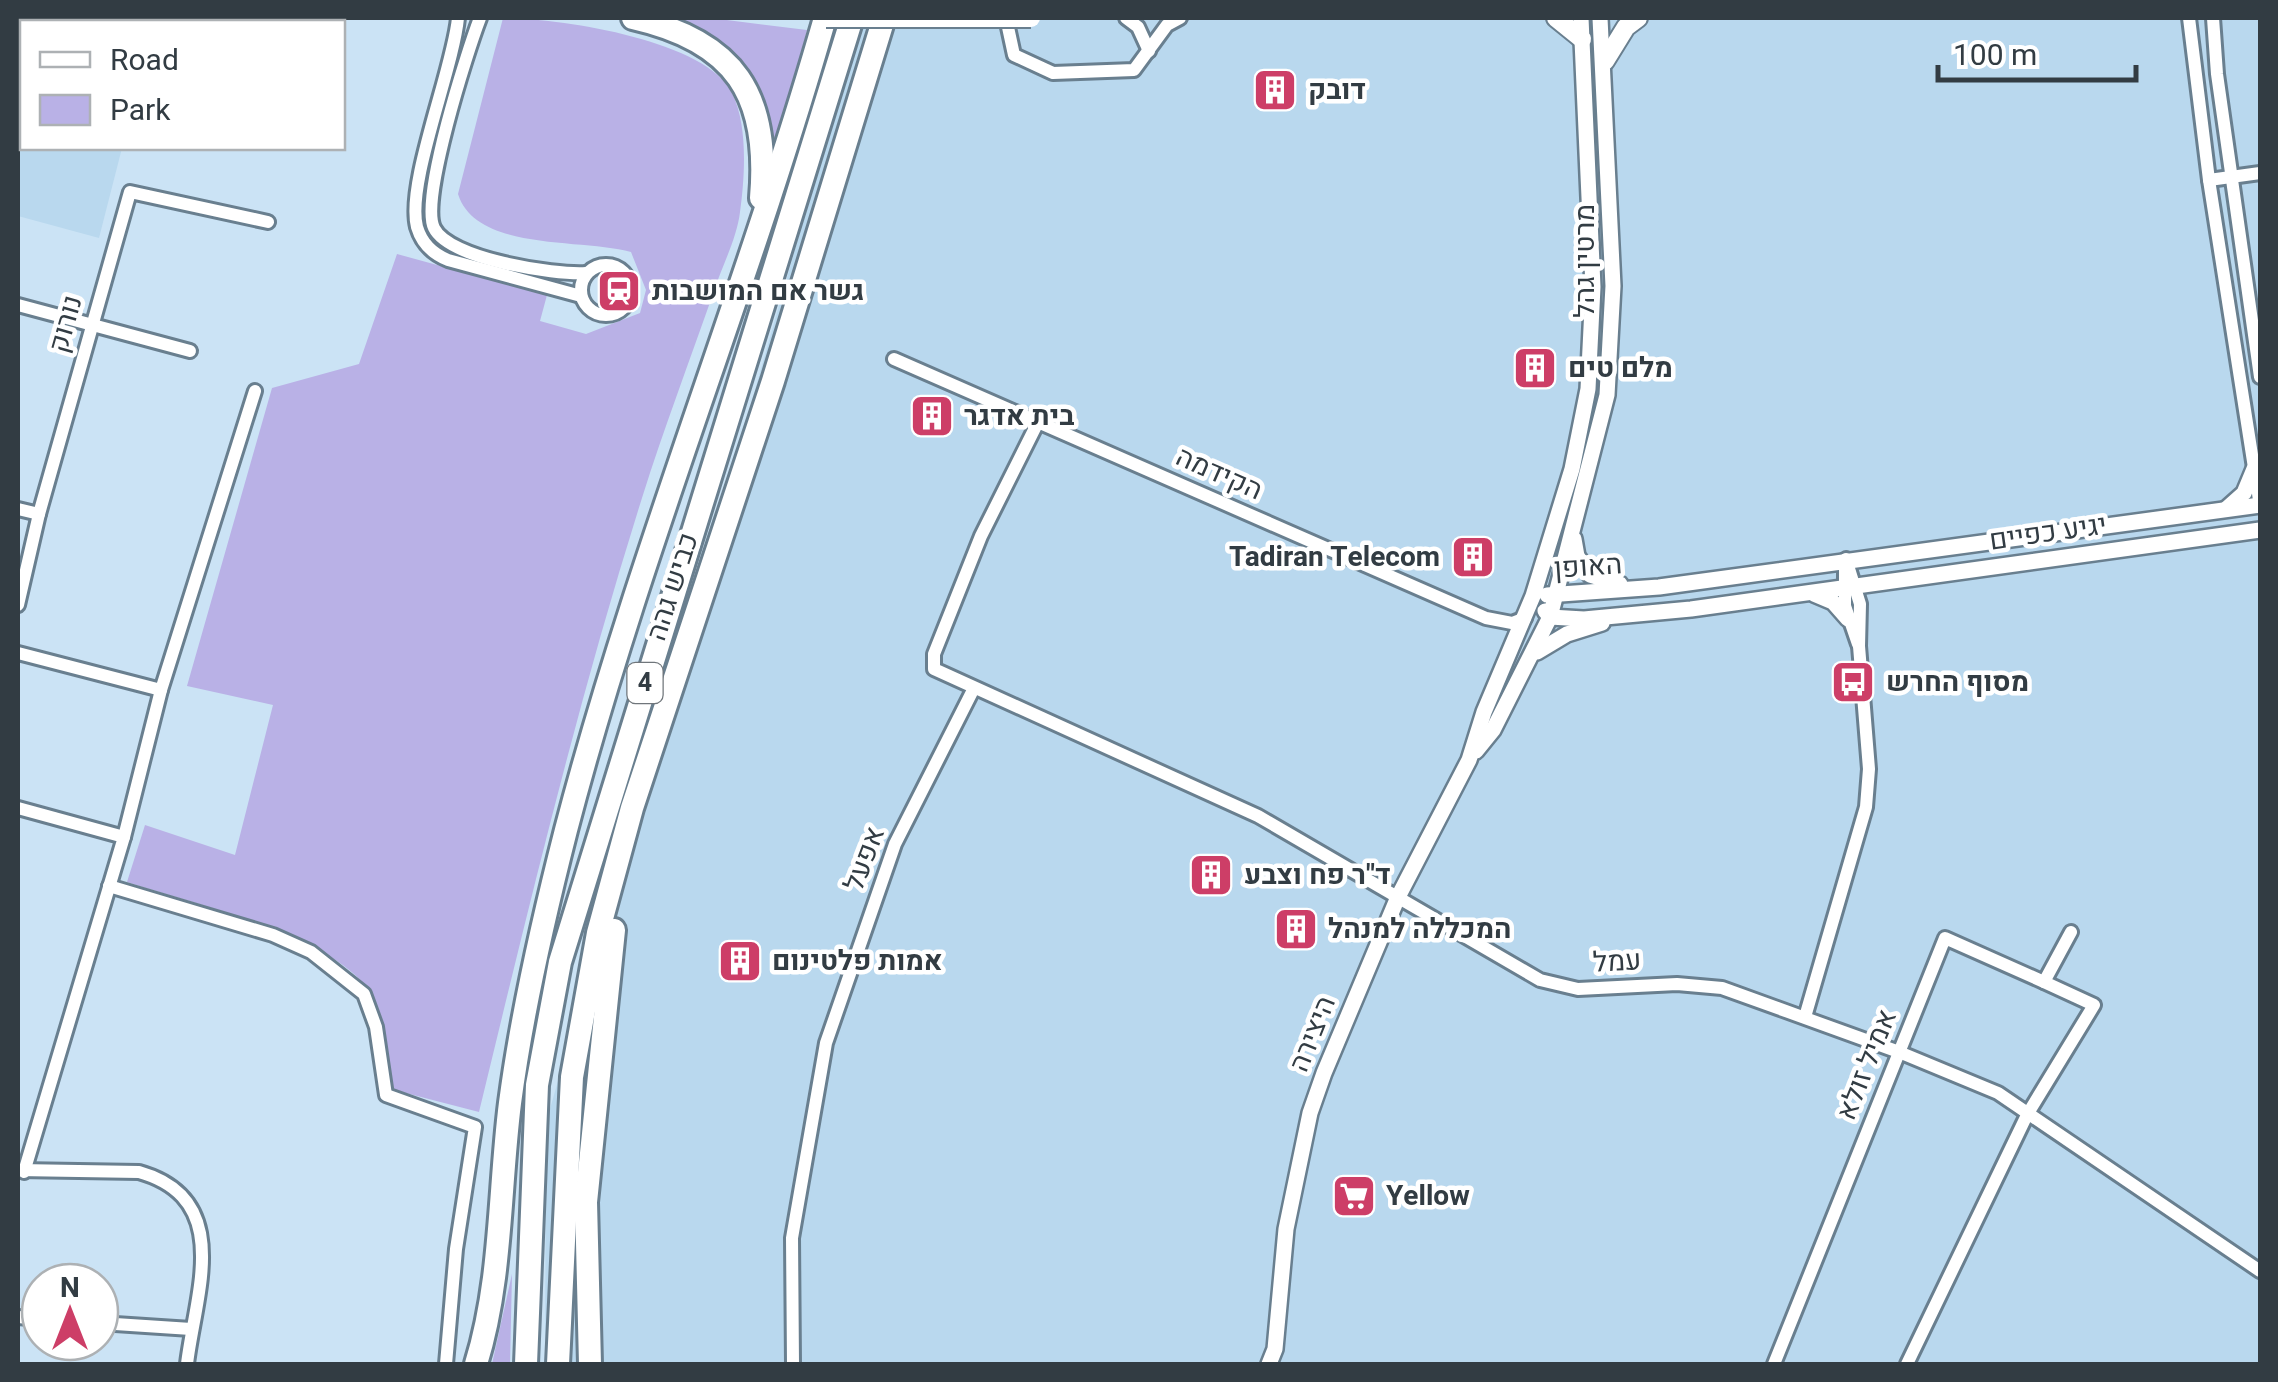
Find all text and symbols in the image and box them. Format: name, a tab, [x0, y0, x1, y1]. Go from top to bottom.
legend	[20, 20, 345, 150]
scale bar	[1938, 20, 2136, 82]
text: 100 m	[1953, 34, 2037, 78]
text: Road	[110, 39, 179, 83]
building icon: דובק	[1252, 67, 1298, 113]
place label: דובק	[1308, 70, 1366, 111]
text: Park	[110, 89, 171, 133]
street label: מרטין גהל	[1565, 204, 1606, 318]
station icon: גשר אם המושבות	[596, 268, 642, 314]
place label: גשר אם המושבות	[652, 271, 864, 312]
street label: נורוק	[38, 291, 94, 357]
building icon: מלם טים	[1512, 345, 1558, 391]
place label: מלם טים	[1568, 348, 1673, 389]
building icon: בית אדגר	[909, 393, 955, 439]
place label: בית אדגר	[964, 396, 1074, 437]
street label: הקידמה	[1169, 437, 1269, 511]
street label: יגיע כפיים	[1987, 504, 2109, 562]
street label: כביש גהה	[636, 528, 710, 646]
building icon: Tadiran Telecom	[1450, 534, 1496, 580]
place label: Tadiran Telecom	[1229, 537, 1440, 578]
street label: האופן	[1553, 544, 1623, 590]
bus stop icon: מסוף החרש	[1830, 659, 1876, 705]
place label: מסוף החרש	[1886, 662, 2029, 703]
road number: 4	[628, 663, 662, 703]
street label: אפעל	[834, 821, 896, 897]
building icon: ד"ר פח וצבע	[1188, 852, 1234, 898]
place label: ד"ר פח וצבע	[1244, 855, 1391, 896]
building icon: המכללה למנהל	[1273, 906, 1319, 952]
place label: המכללה למנהל	[1328, 909, 1511, 950]
building icon: אמות פלטינום	[717, 938, 763, 984]
street label: עמל	[1592, 940, 1642, 984]
place label: אמות פלטינום	[772, 941, 943, 982]
street label: היצירה	[1279, 990, 1347, 1078]
street label: אמיל זולא	[1826, 1004, 1908, 1126]
supermarket icon: Yellow	[1331, 1173, 1377, 1219]
place label: Yellow	[1386, 1176, 1470, 1217]
north arrow	[20, 1262, 120, 1362]
text: N	[60, 1268, 80, 1309]

